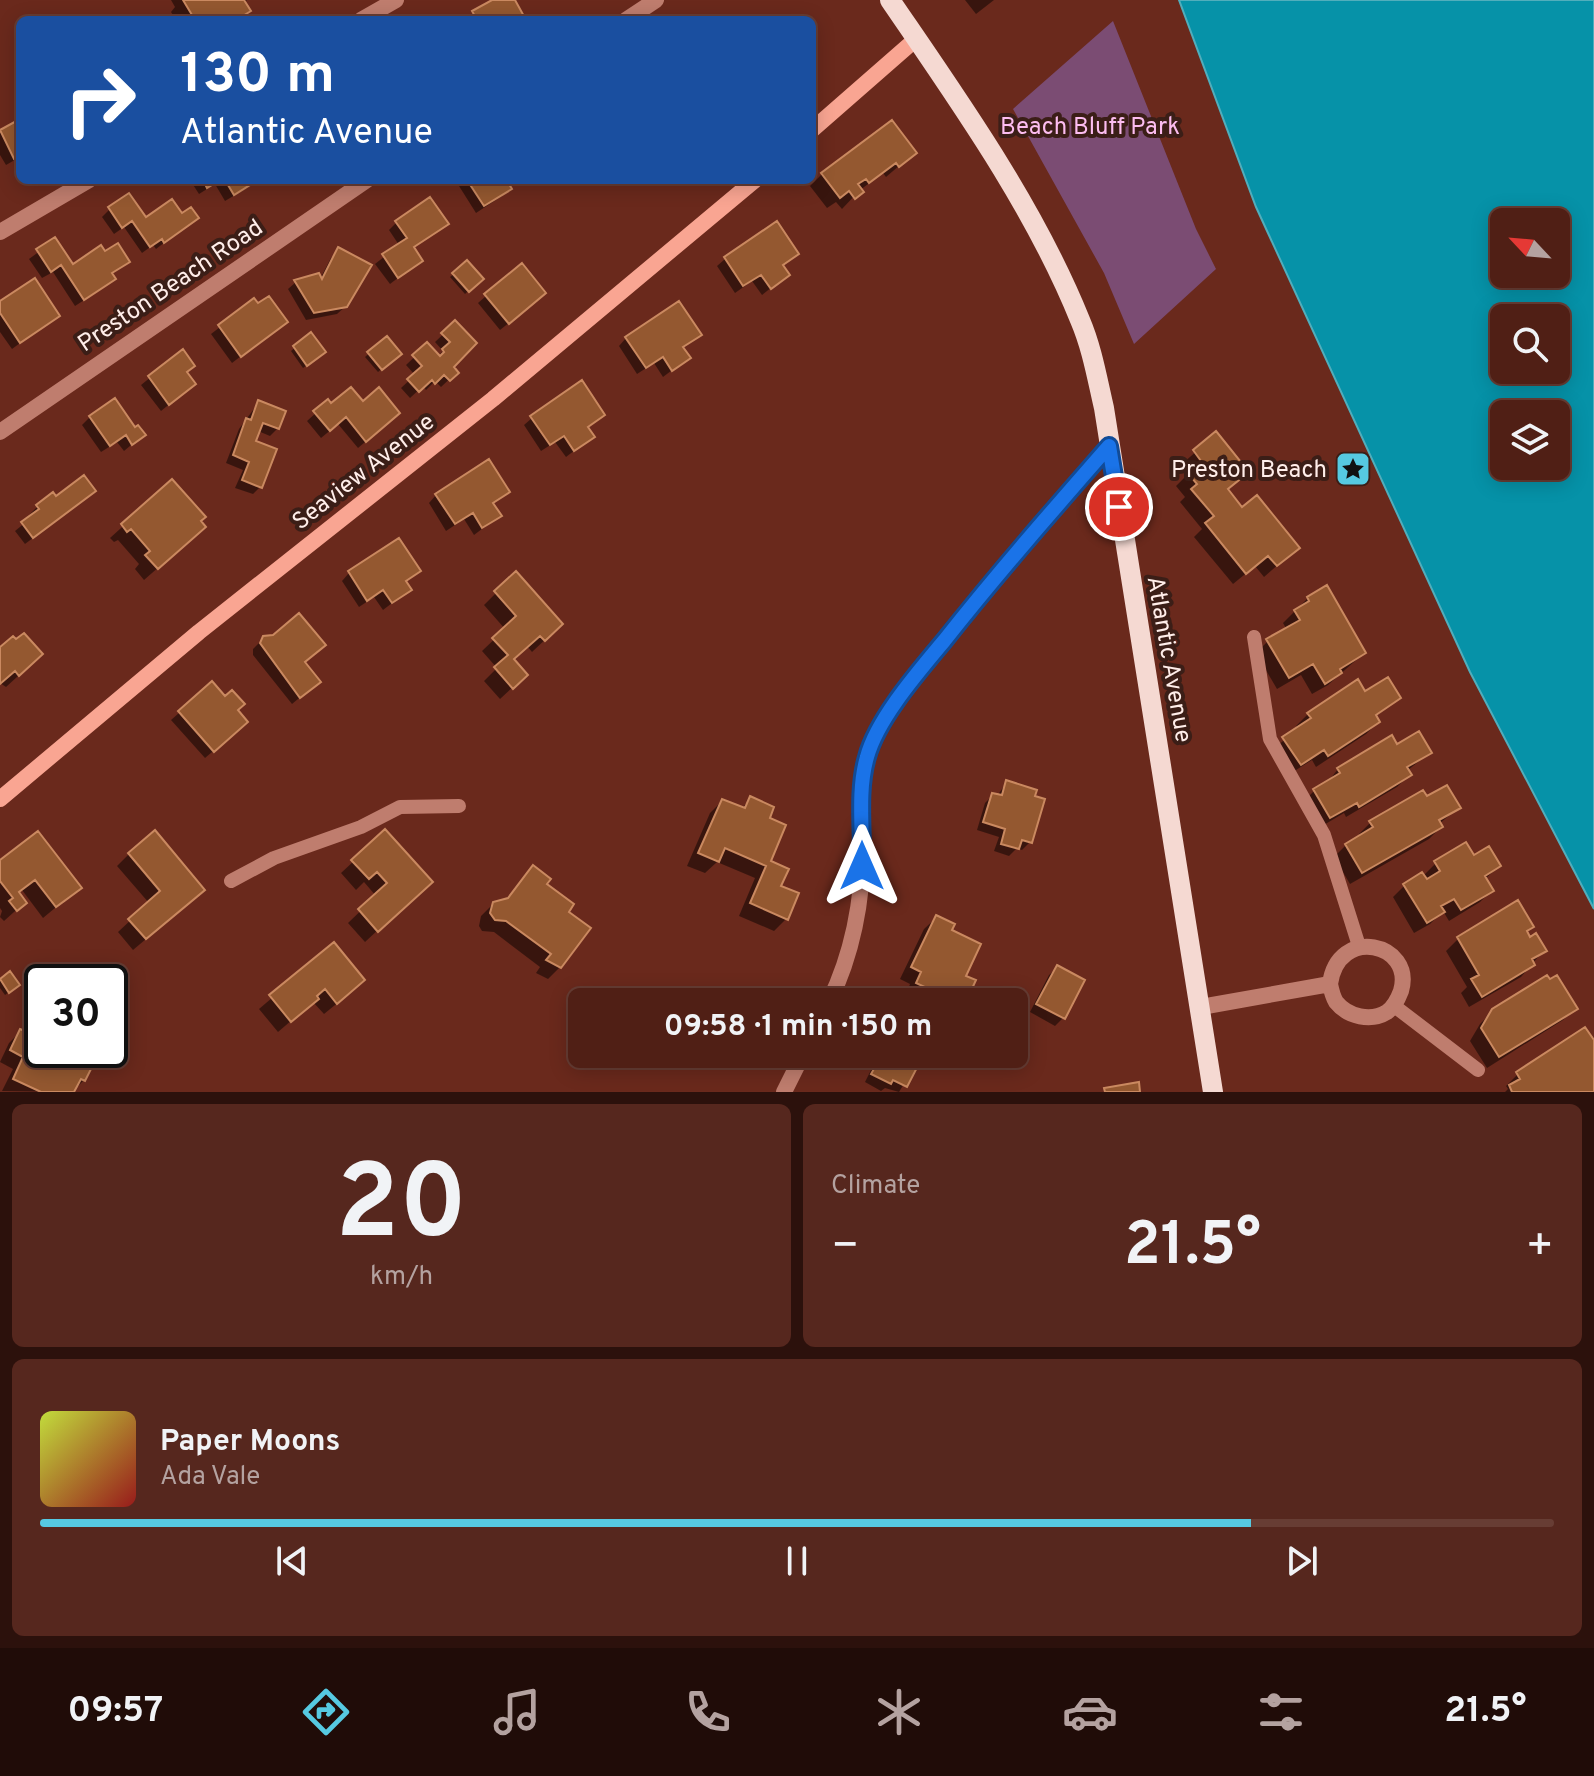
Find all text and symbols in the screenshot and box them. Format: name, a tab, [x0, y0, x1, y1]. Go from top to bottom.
text: 130 m	[180, 42, 335, 112]
icon: right	[48, 48, 152, 152]
text: Atlantic Avenue	[180, 111, 433, 157]
park label: Beach Bluff Park	[1000, 113, 1180, 143]
north arrow	[1490, 208, 1570, 288]
map controls	[1490, 208, 1570, 480]
street label: Preston Beach Road	[73, 213, 270, 360]
button: search	[1490, 304, 1570, 384]
button: layers	[1490, 400, 1570, 480]
street label: Seaview Avenue	[287, 408, 441, 537]
place icon: Preston Beach	[1334, 450, 1372, 488]
place label: Preston Beach	[1171, 456, 1327, 486]
pin	[1085, 473, 1153, 541]
icon: arrive	[1097, 485, 1141, 529]
street label: Atlantic Avenue	[1139, 574, 1197, 745]
position arrow	[820, 824, 904, 908]
speed limit sign: 30	[24, 964, 128, 1068]
text: 09:58 · 1 min · 150 m	[664, 1009, 932, 1046]
text: 20	[336, 1143, 467, 1275]
text: Climate	[831, 1170, 920, 1203]
text: 21.5°	[1124, 1210, 1261, 1286]
text: −	[831, 1220, 859, 1276]
text: +	[1526, 1220, 1554, 1276]
text: km/h	[370, 1261, 433, 1294]
text: Paper Moons	[160, 1424, 340, 1461]
text: Ada Vale	[160, 1461, 260, 1494]
icon: previous	[270, 1539, 314, 1583]
icon: pause	[775, 1539, 819, 1583]
icon: next	[1280, 1539, 1324, 1583]
icon: directions	[298, 1684, 354, 1740]
icon: music	[489, 1684, 545, 1740]
icon: phone	[680, 1684, 736, 1740]
icon: climate	[871, 1684, 927, 1740]
icon: car	[1062, 1684, 1118, 1740]
icon: filters	[1253, 1684, 1309, 1740]
text: 09:57	[67, 1689, 163, 1735]
text: 21.5°	[1444, 1689, 1526, 1735]

